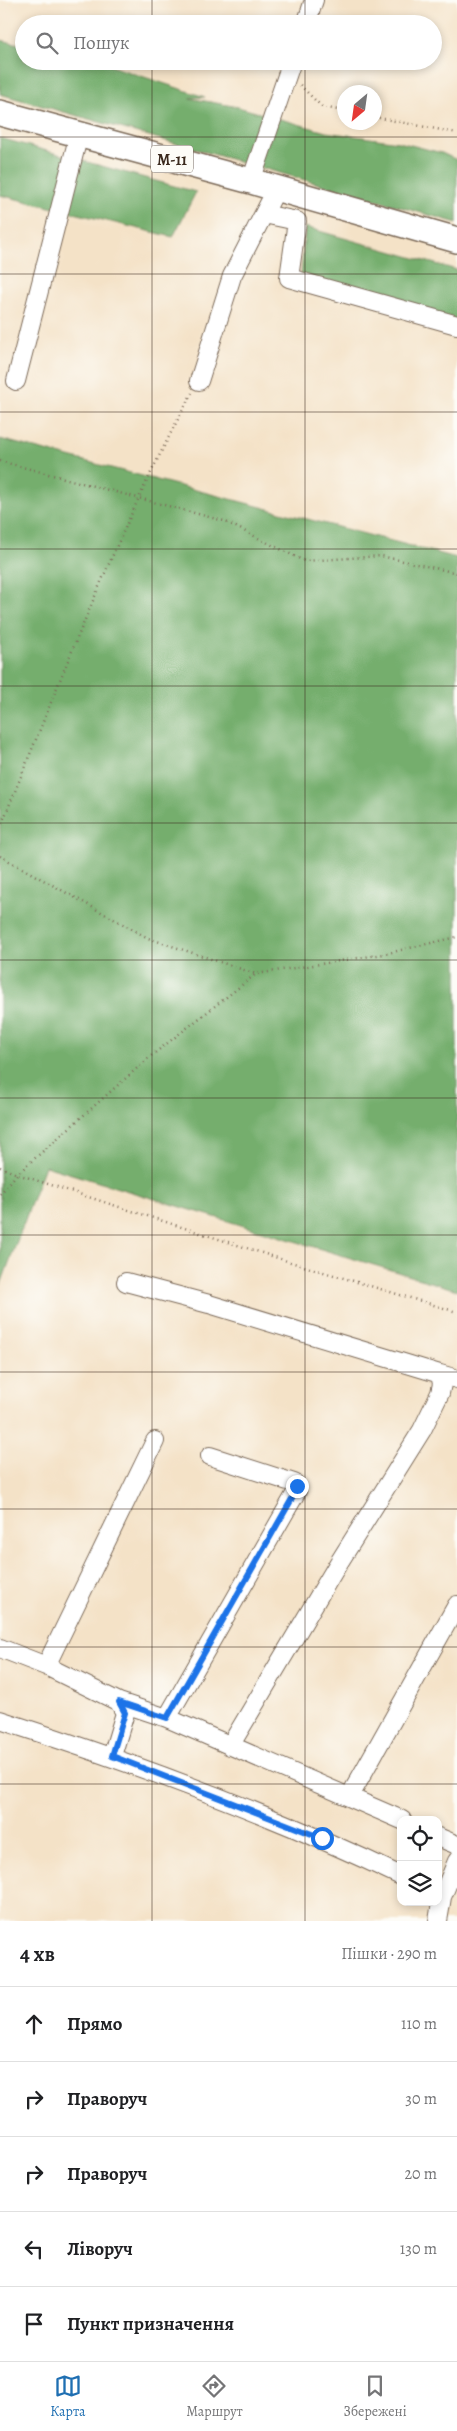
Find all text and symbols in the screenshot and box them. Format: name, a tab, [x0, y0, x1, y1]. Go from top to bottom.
search box	[15, 15, 442, 70]
icon: search	[33, 29, 61, 57]
text: Пошук	[73, 30, 130, 56]
north arrow	[337, 85, 382, 130]
road number: М-11	[151, 146, 193, 172]
route end	[286, 1475, 309, 1498]
map controls	[397, 1816, 442, 1906]
button: locate	[397, 1816, 442, 1861]
route start	[311, 1827, 334, 1850]
button: layers	[397, 1861, 442, 1906]
text: 4 хв	[20, 1940, 55, 1968]
text: Пішки · 290 m	[341, 1943, 437, 1965]
icon: ahead	[20, 2010, 48, 2038]
text: Прямо	[67, 2011, 122, 2037]
text: 110 m	[401, 2013, 437, 2035]
icon: right	[20, 2085, 48, 2113]
text: Праворуч	[67, 2086, 147, 2112]
text: 30 m	[405, 2088, 437, 2110]
icon: right	[20, 2160, 48, 2188]
text: Праворуч	[67, 2161, 147, 2187]
text: 20 m	[404, 2163, 437, 2185]
icon: left	[20, 2235, 48, 2263]
text: Ліворуч	[67, 2236, 133, 2262]
text: 130 m	[400, 2238, 437, 2260]
icon: arrive	[20, 2310, 48, 2338]
text: Пункт призначення	[67, 2311, 234, 2337]
tab: Карта	[50, 2372, 86, 2421]
tab: Маршрут	[186, 2372, 243, 2421]
tab: Збережені	[343, 2372, 407, 2421]

